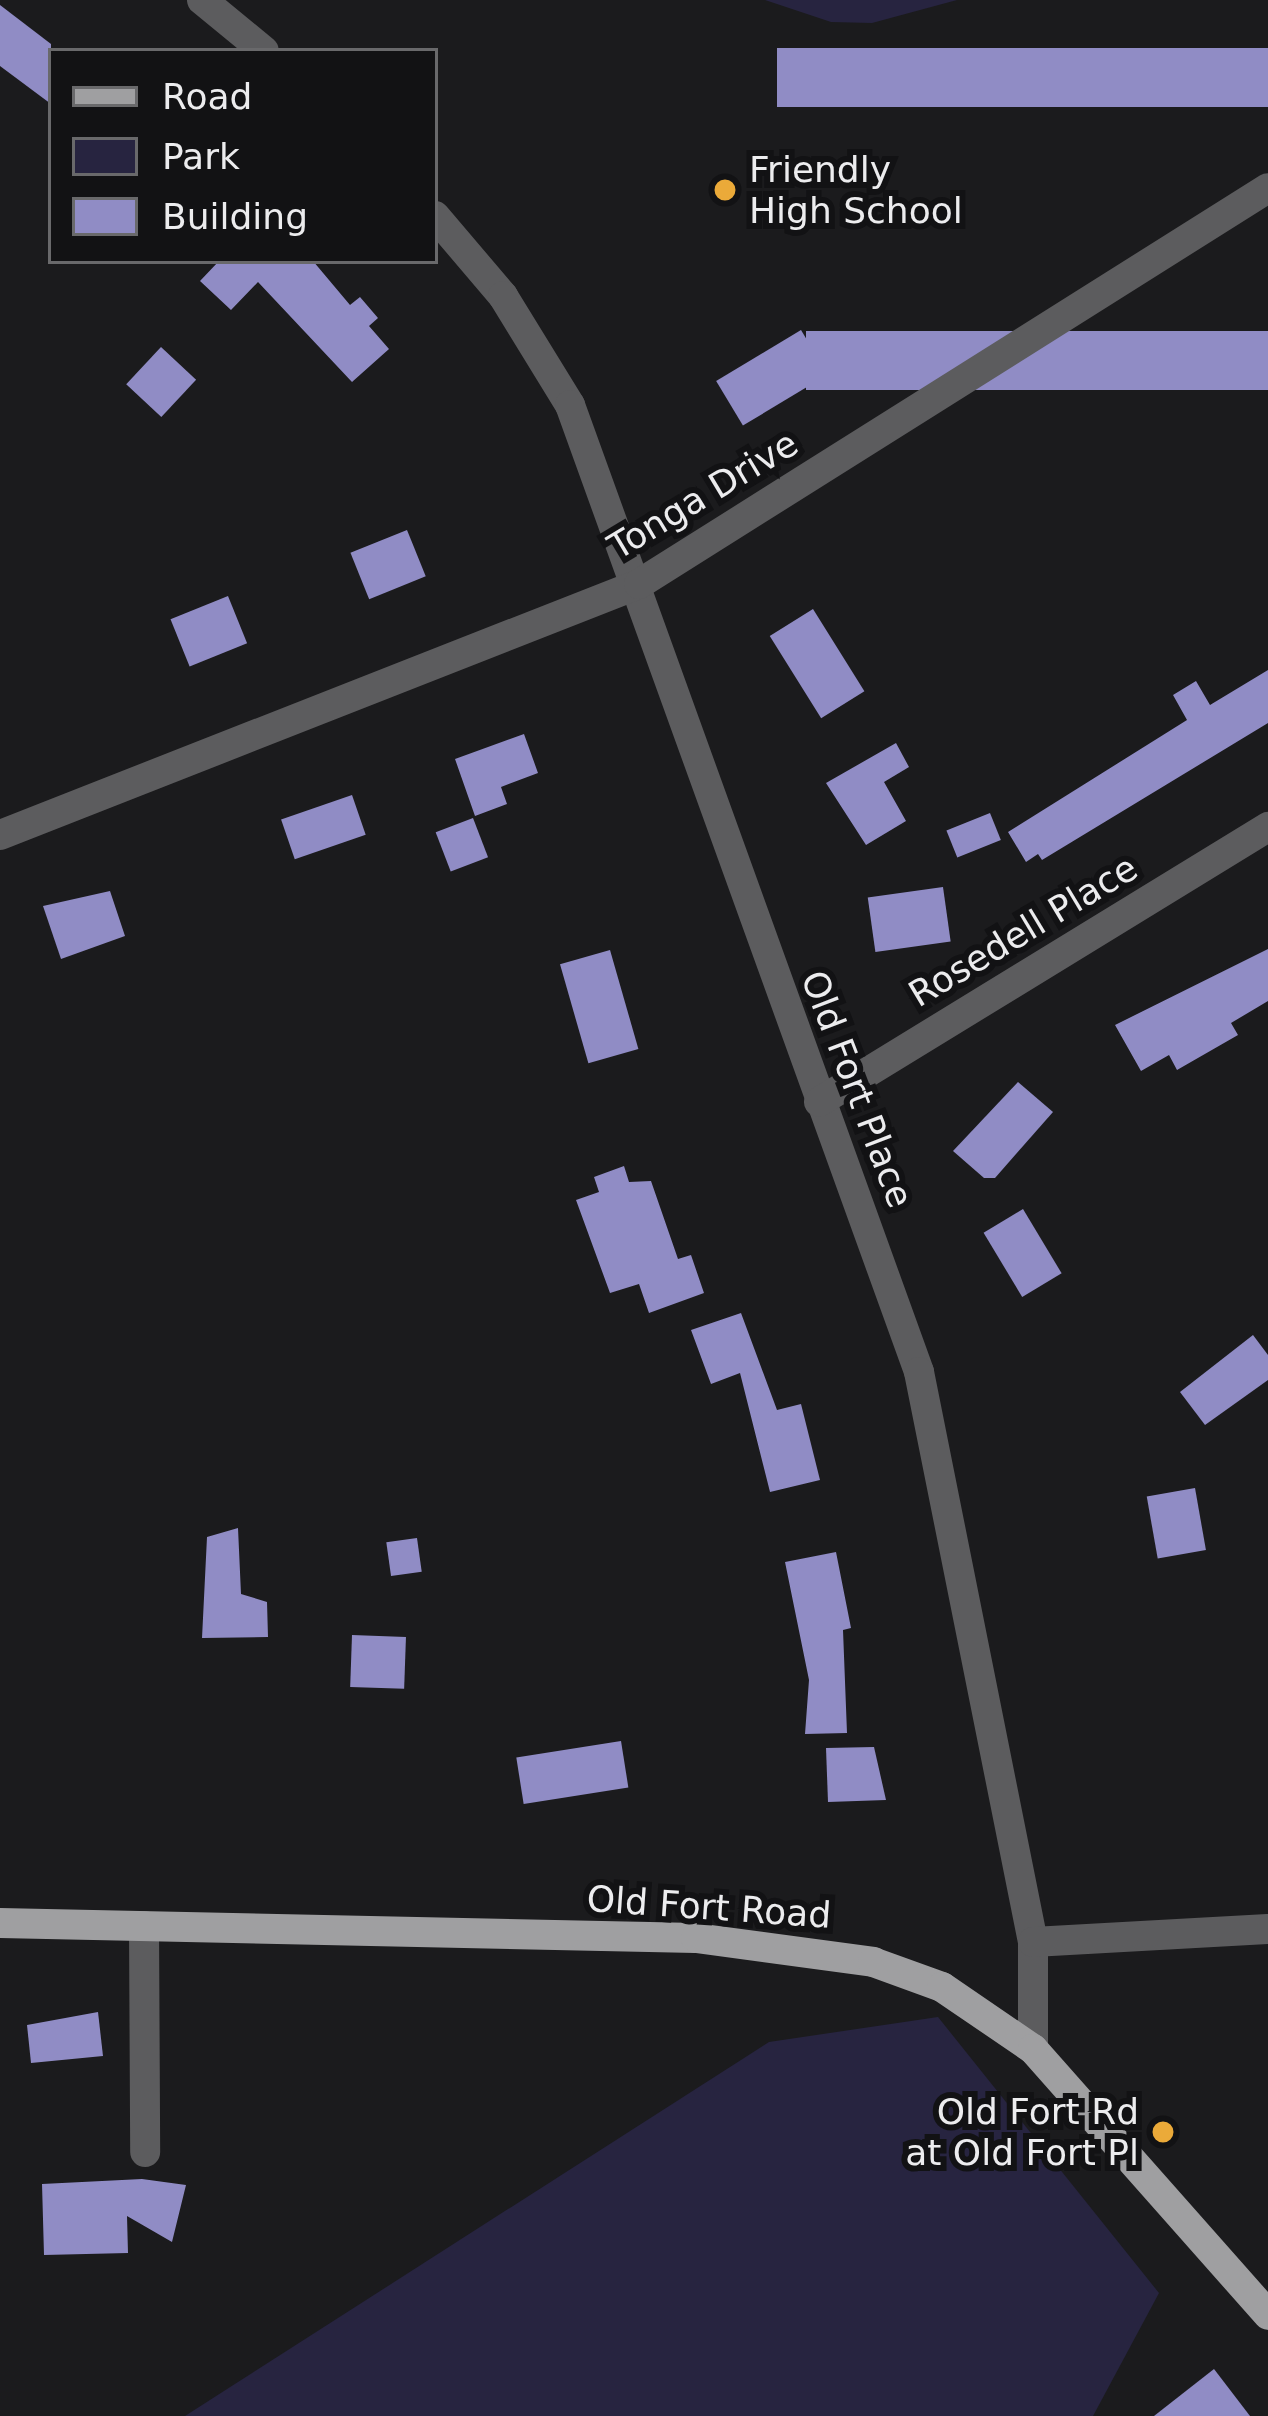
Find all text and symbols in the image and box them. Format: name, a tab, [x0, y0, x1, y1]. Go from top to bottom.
legend	[48, 48, 438, 264]
text: Road	[162, 76, 252, 117]
text: Park	[162, 136, 240, 177]
place label: Friendly High School	[749, 147, 963, 232]
marker: Friendly High School	[712, 177, 738, 203]
text: Building	[162, 196, 308, 237]
street label: Tonga Drive	[601, 422, 805, 568]
street label: Rosedell Place	[901, 846, 1145, 1016]
street label: Old Fort Place	[792, 964, 922, 1214]
street label: Old Fort Road	[585, 1877, 833, 1937]
place label: Old Fort Rd at Old Fort Pl	[905, 2089, 1139, 2174]
marker: Old Fort Rd at Old Fort Pl	[1150, 2119, 1176, 2145]

